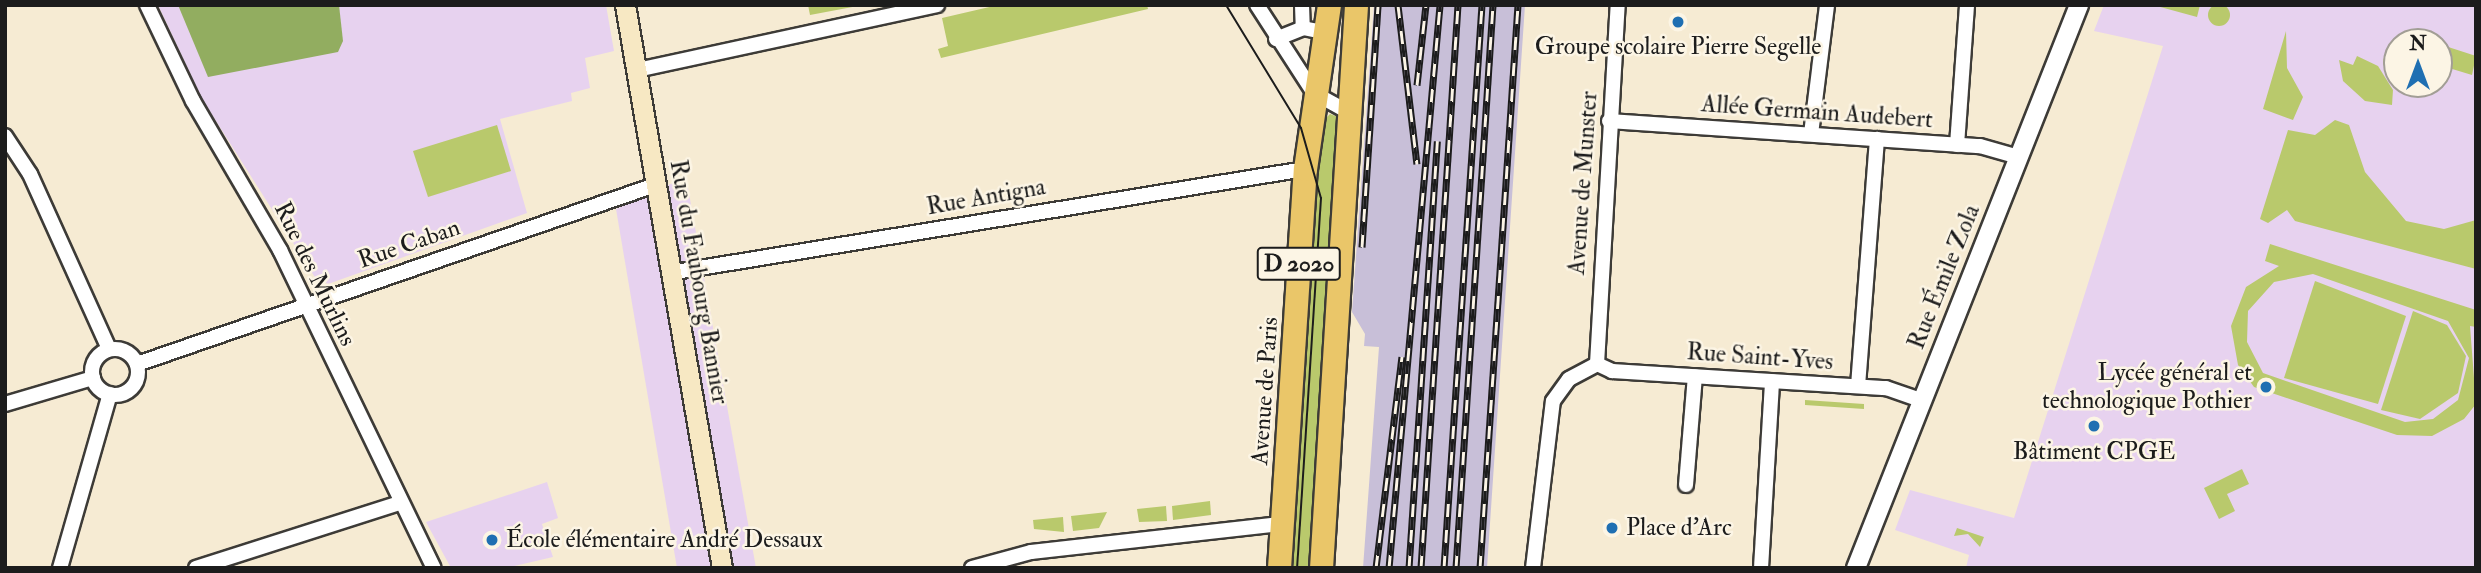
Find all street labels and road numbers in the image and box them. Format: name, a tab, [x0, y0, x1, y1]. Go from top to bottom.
street label: Avenue de Munster	[1562, 90, 1604, 276]
street label: Allée Germain Audebert	[1700, 90, 1934, 134]
street label: Rue du Faubourg Bannier	[663, 158, 735, 406]
street label: Rue Antigna	[924, 172, 1048, 222]
street label: Rue des Murlins	[268, 197, 362, 351]
street label: Rue Émile Zola	[1902, 201, 1986, 353]
street label: Rue Caban	[354, 213, 464, 275]
road number: D 2020	[1255, 244, 1343, 284]
street label: Avenue de Paris	[1245, 316, 1285, 466]
street label: Rue Saint-Yves	[1686, 338, 1834, 376]

